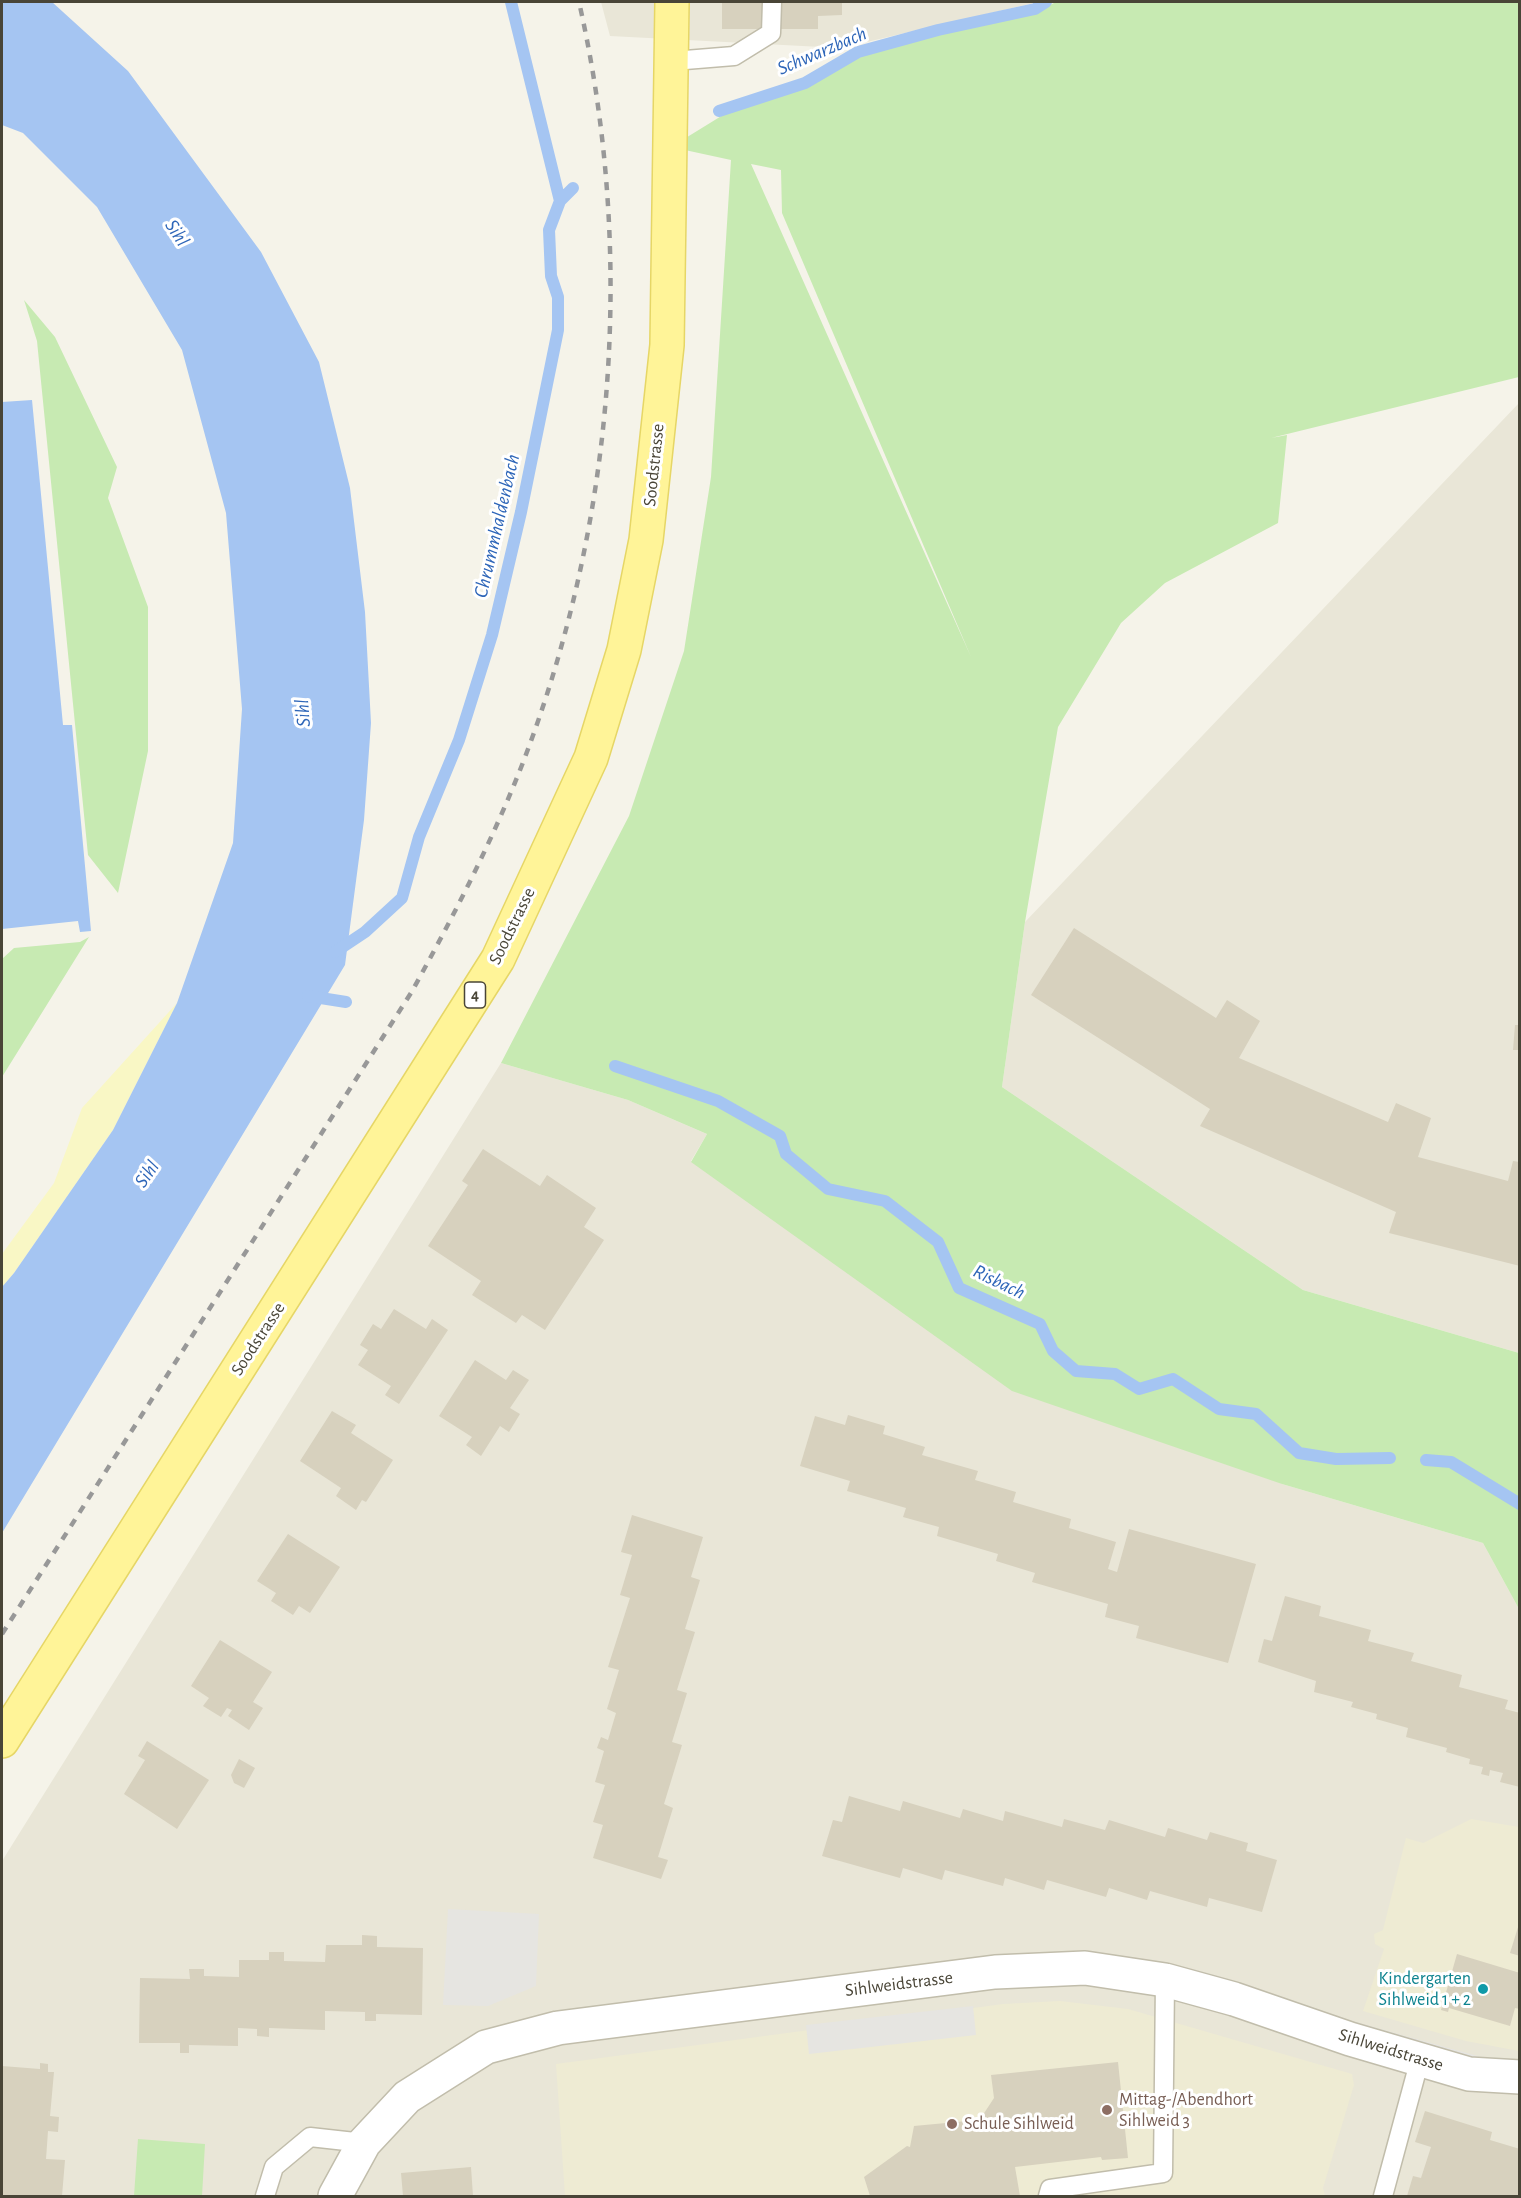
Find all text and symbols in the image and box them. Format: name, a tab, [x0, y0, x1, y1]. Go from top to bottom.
water label: Schwarzbach	[774, 21, 870, 81]
water label: Sihl	[159, 215, 195, 251]
street label: Soodstrasse	[639, 423, 669, 507]
water label: Chrummhaldenbach	[469, 452, 525, 600]
water label: Sihl	[290, 698, 316, 728]
street label: Soodstrasse	[484, 884, 540, 968]
road number: 4	[464, 982, 486, 1008]
water label: Sihl	[129, 1156, 165, 1192]
water label: Risbach	[969, 1259, 1029, 1305]
street label: Soodstrasse	[226, 1298, 290, 1380]
street label: Sihlweidstrasse	[844, 1967, 954, 2001]
place label: Kindergarten Sihlweid 1 + 2	[1379, 1968, 1471, 2010]
marker: Kindergarten Sihlweid 1 + 2	[1476, 1982, 1490, 1996]
street label: Sihlweidstrasse	[1336, 2024, 1446, 2076]
place label: Mittag-/Abendhort Sihlweid 3	[1119, 2089, 1253, 2132]
marker: Mittag-/Abendhort Sihlweid 3	[1100, 2103, 1114, 2117]
place label: Schule Sihlweid	[964, 2113, 1074, 2135]
marker: Schule Sihlweid	[945, 2117, 959, 2131]

